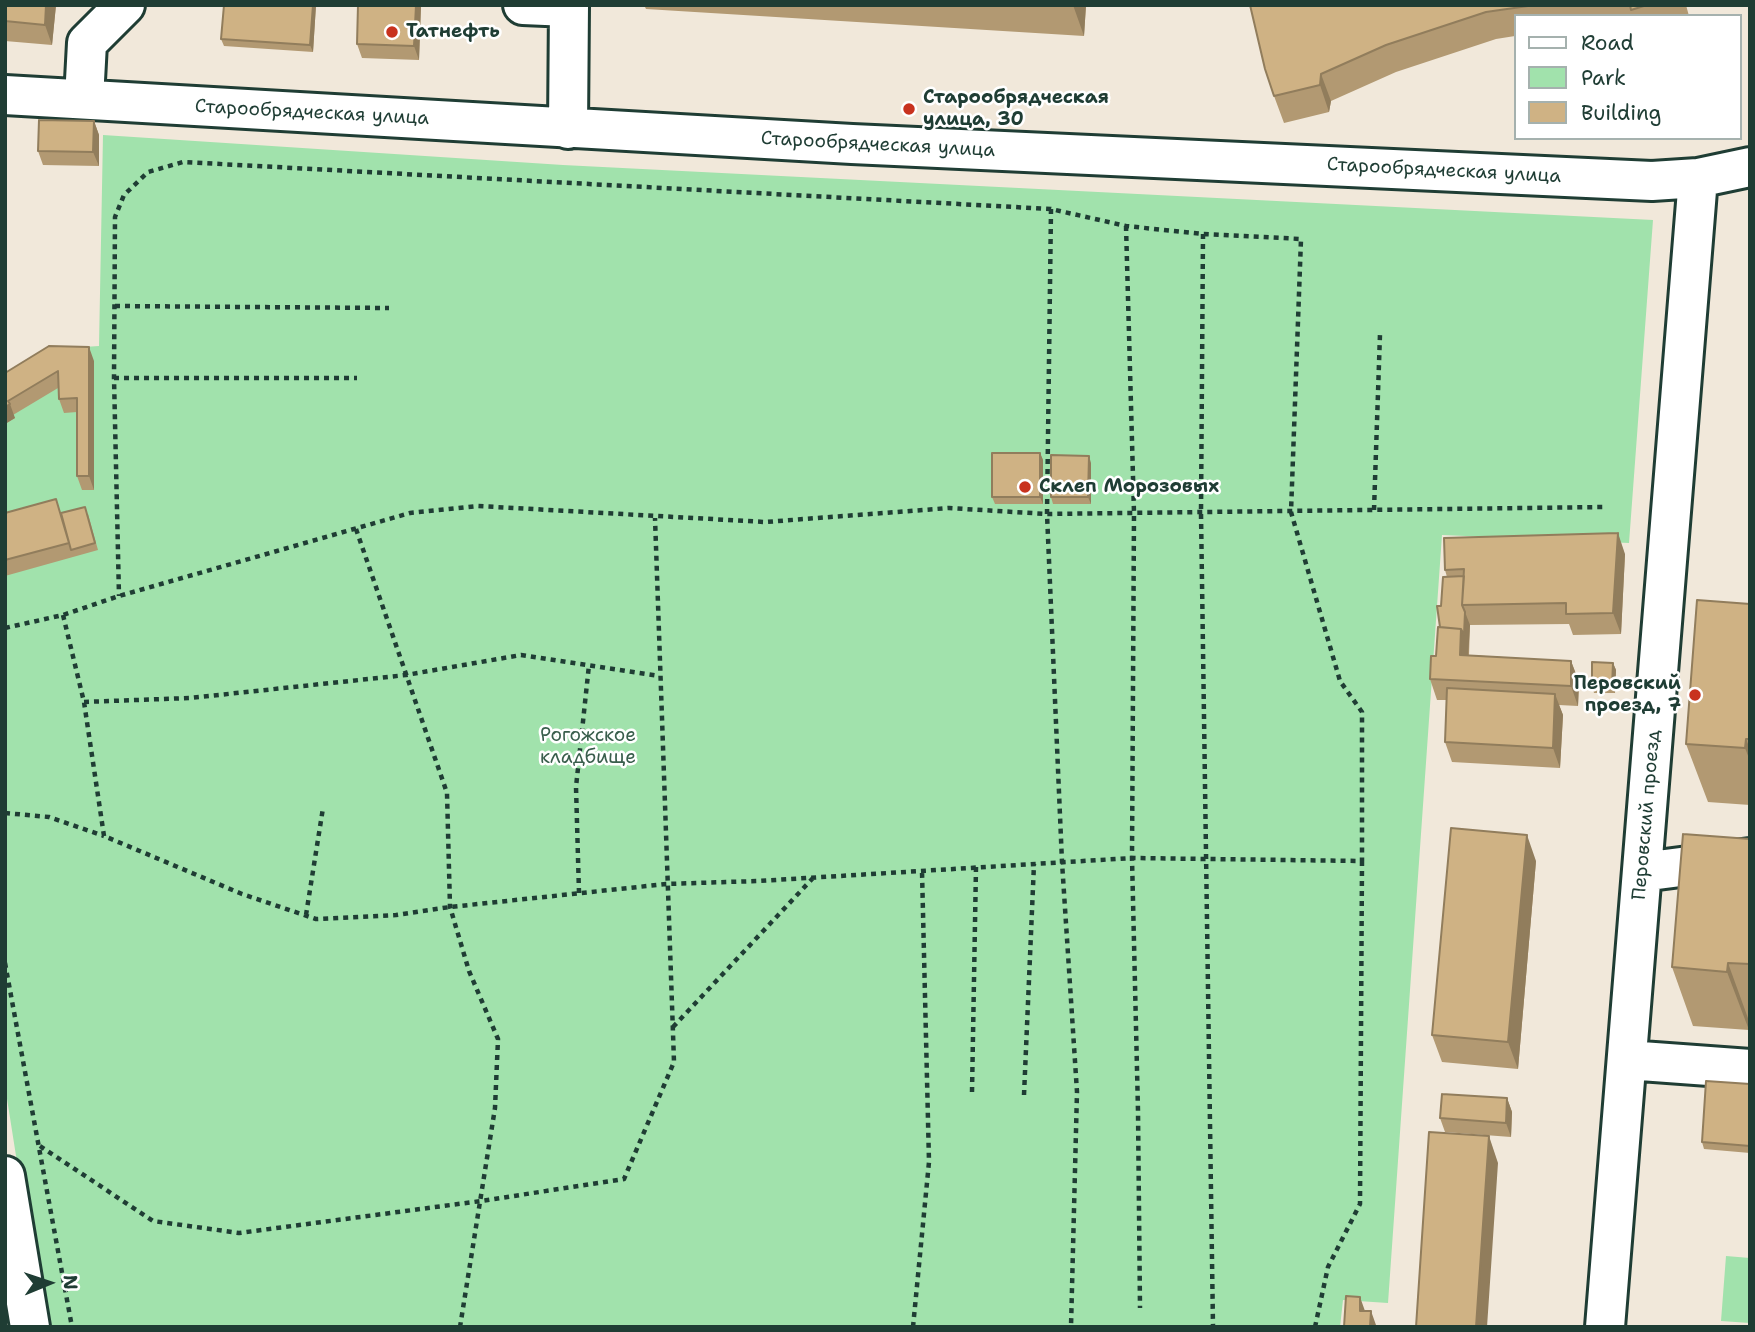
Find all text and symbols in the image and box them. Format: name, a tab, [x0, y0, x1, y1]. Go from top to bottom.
legend	[1514, 14, 1741, 140]
place label: Татнефть	[406, 21, 500, 43]
marker: Татнефть	[384, 24, 400, 40]
text: Road	[1581, 29, 1634, 57]
text: Park	[1581, 64, 1626, 92]
place label: Старообрядческая улица, 30	[923, 87, 1109, 131]
street label: Старообрядческая улица	[194, 95, 430, 131]
text: Building	[1581, 99, 1661, 127]
marker: Старообрядческая улица, 30	[901, 101, 917, 117]
street label: Старообрядческая улица	[760, 127, 996, 163]
street label: Старообрядческая улица	[1326, 153, 1562, 189]
place label: Склеп Морозовых	[1039, 476, 1219, 498]
marker: Склеп Морозовых	[1017, 479, 1033, 495]
place label: Перовский проезд, 7	[1574, 673, 1681, 717]
marker: Перовский проезд, 7	[1687, 687, 1703, 703]
park label: Рогожское кладбище	[540, 725, 636, 769]
street label: Перовский проезд	[1628, 729, 1666, 901]
north arrow	[14, 1248, 84, 1318]
text: N	[58, 1274, 83, 1290]

